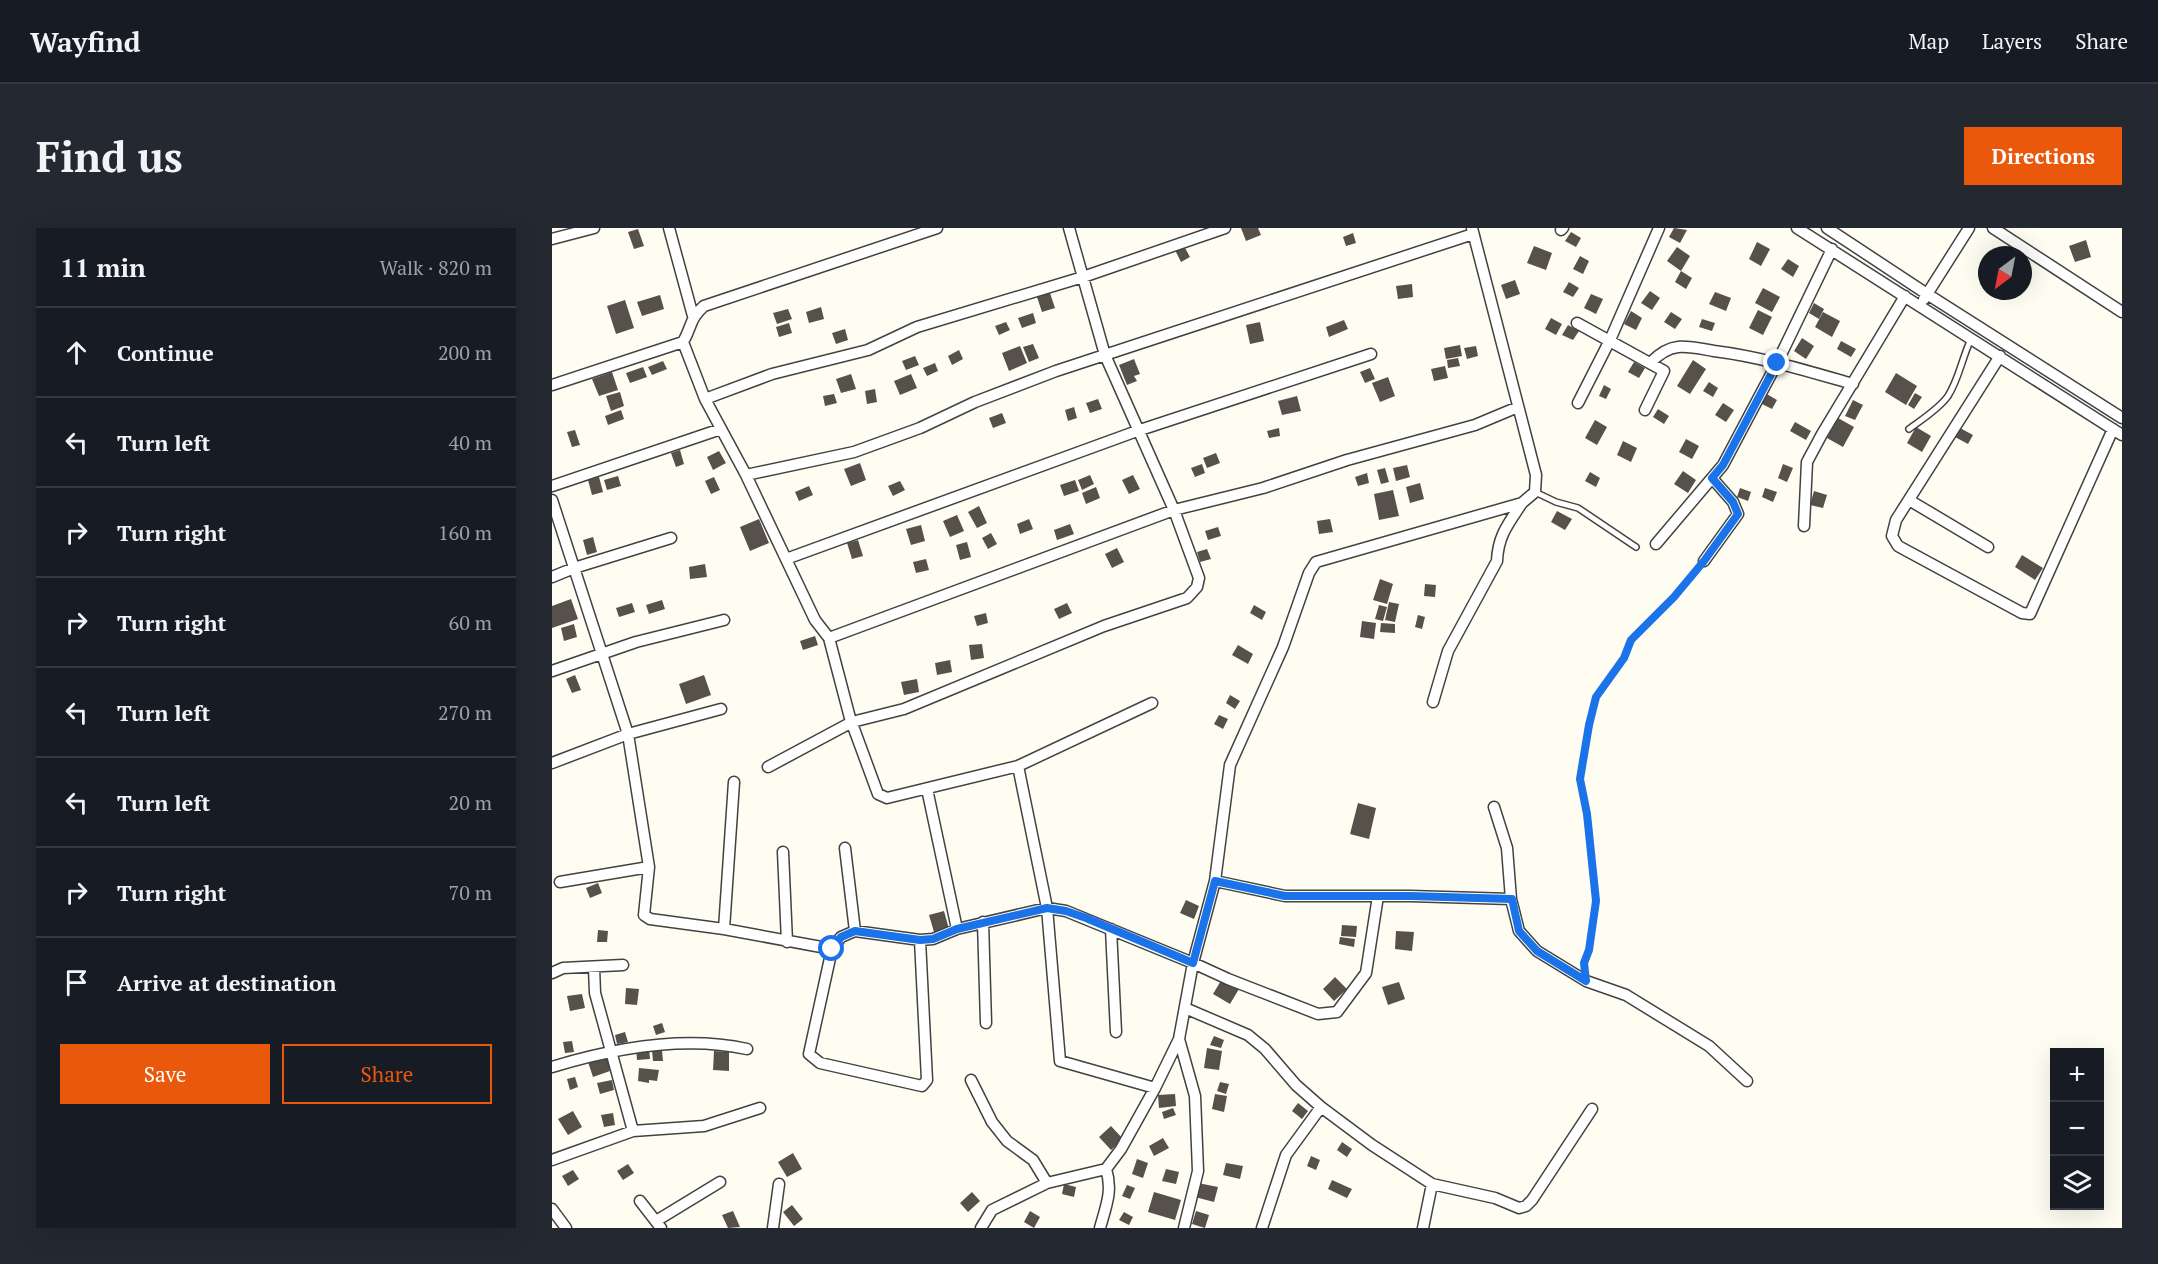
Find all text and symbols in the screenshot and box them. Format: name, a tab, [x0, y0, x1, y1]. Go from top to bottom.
text: Wayfind	[30, 23, 141, 60]
text: Map	[1908, 27, 1949, 55]
text: Layers	[1982, 27, 2042, 55]
text: Share	[2075, 27, 2128, 55]
button: Directions	[1964, 127, 2122, 185]
text: Find us	[36, 128, 183, 184]
north arrow	[1978, 246, 2032, 300]
text: 11 min	[60, 250, 146, 284]
text: Walk · 820 m	[380, 254, 492, 281]
icon: ahead	[60, 336, 93, 369]
text: Continue	[117, 338, 214, 367]
text: 200 m	[438, 339, 492, 366]
route end	[1763, 349, 1789, 375]
icon: left	[60, 426, 93, 459]
text: Turn left	[117, 428, 210, 457]
text: 40 m	[449, 429, 492, 456]
icon: right	[60, 516, 93, 549]
text: Turn right	[117, 518, 226, 547]
text: 160 m	[438, 519, 492, 546]
icon: right	[60, 606, 93, 639]
text: Turn right	[117, 608, 226, 637]
text: 60 m	[449, 609, 492, 636]
icon: left	[60, 696, 93, 729]
text: Turn left	[117, 698, 210, 727]
text: 270 m	[438, 699, 492, 726]
icon: left	[60, 786, 93, 819]
text: Turn left	[117, 788, 210, 817]
text: 20 m	[449, 789, 492, 816]
icon: right	[60, 876, 93, 909]
text: Turn right	[117, 878, 226, 907]
text: 70 m	[449, 879, 492, 906]
route start	[818, 935, 844, 961]
icon: arrive	[60, 966, 93, 999]
text: Arrive at destination	[117, 968, 336, 997]
button: Save	[60, 1044, 270, 1104]
button: Share	[282, 1044, 492, 1104]
map controls	[2050, 1048, 2104, 1210]
button: +	[2050, 1048, 2104, 1102]
button: −	[2050, 1102, 2104, 1156]
button: layers	[2050, 1156, 2104, 1210]

